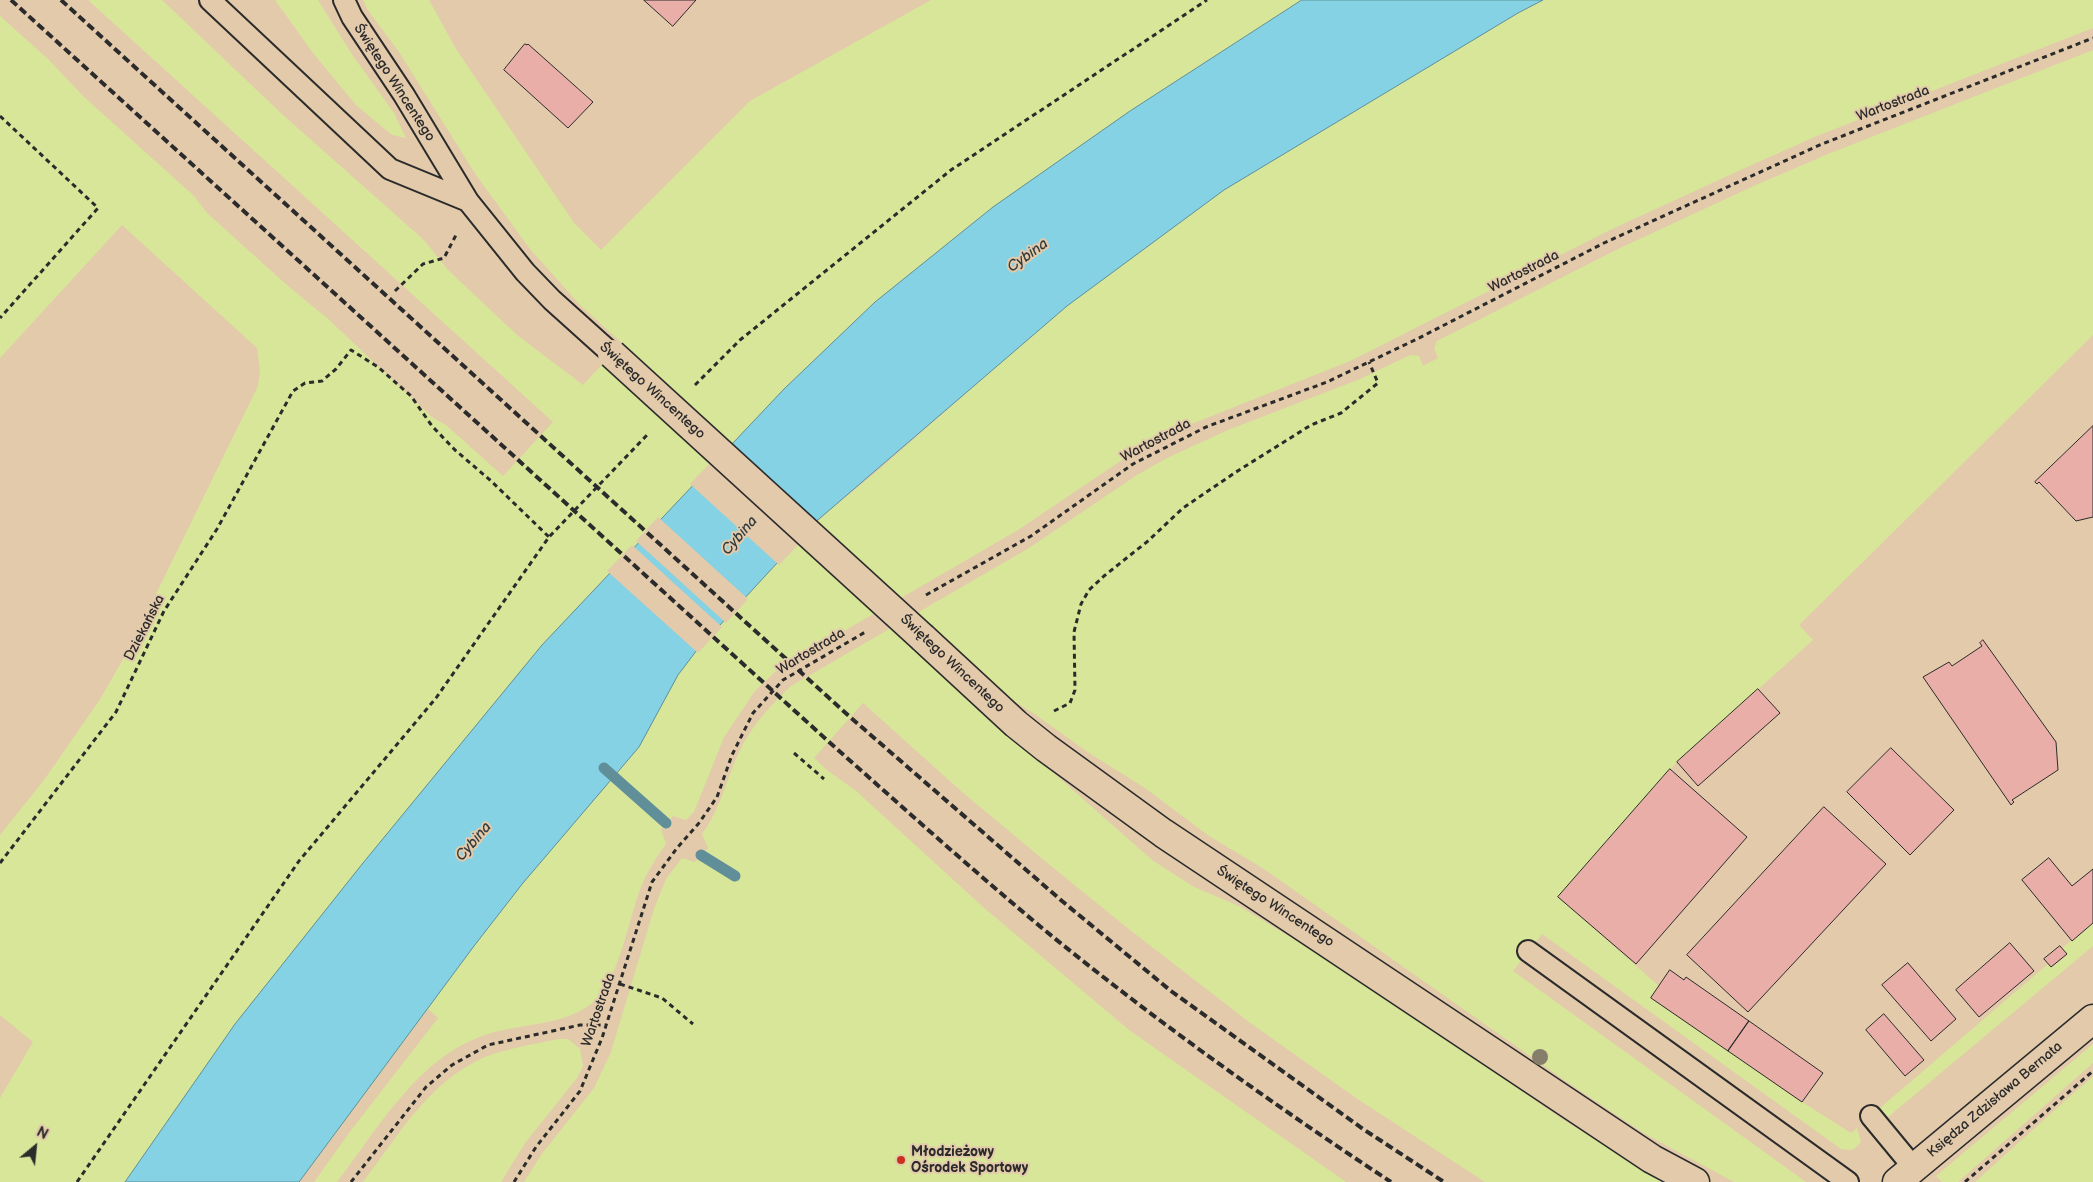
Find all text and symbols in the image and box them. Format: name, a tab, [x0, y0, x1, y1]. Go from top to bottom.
street label: Świętego Wincentego	[350, 21, 438, 145]
street label: Wartostrada	[1854, 82, 1932, 126]
water label: Cybina	[1004, 235, 1052, 277]
street label: Wartostrada	[1486, 247, 1562, 297]
street label: Świętego Wincentego	[596, 339, 708, 443]
street label: Wartostrada	[1118, 416, 1194, 466]
water label: Cybina	[718, 513, 762, 559]
street label: Dziekańska	[121, 592, 169, 664]
street label: Świętego Wincentego	[896, 611, 1008, 717]
street label: Wartostrada	[774, 625, 848, 679]
water label: Cybina	[452, 819, 496, 865]
street label: Świętego Wincentego	[1213, 863, 1337, 951]
street label: Wartostrada	[579, 971, 619, 1049]
street label: Księdza Zdzisława Bernata	[1924, 1039, 2066, 1161]
north arrow	[10, 1122, 60, 1172]
text: N	[34, 1123, 51, 1143]
place label: Młodzieżowy Ośrodek Sportowy	[911, 1144, 1028, 1176]
marker: Młodzieżowy Ośrodek Sportowy	[895, 1154, 907, 1166]

